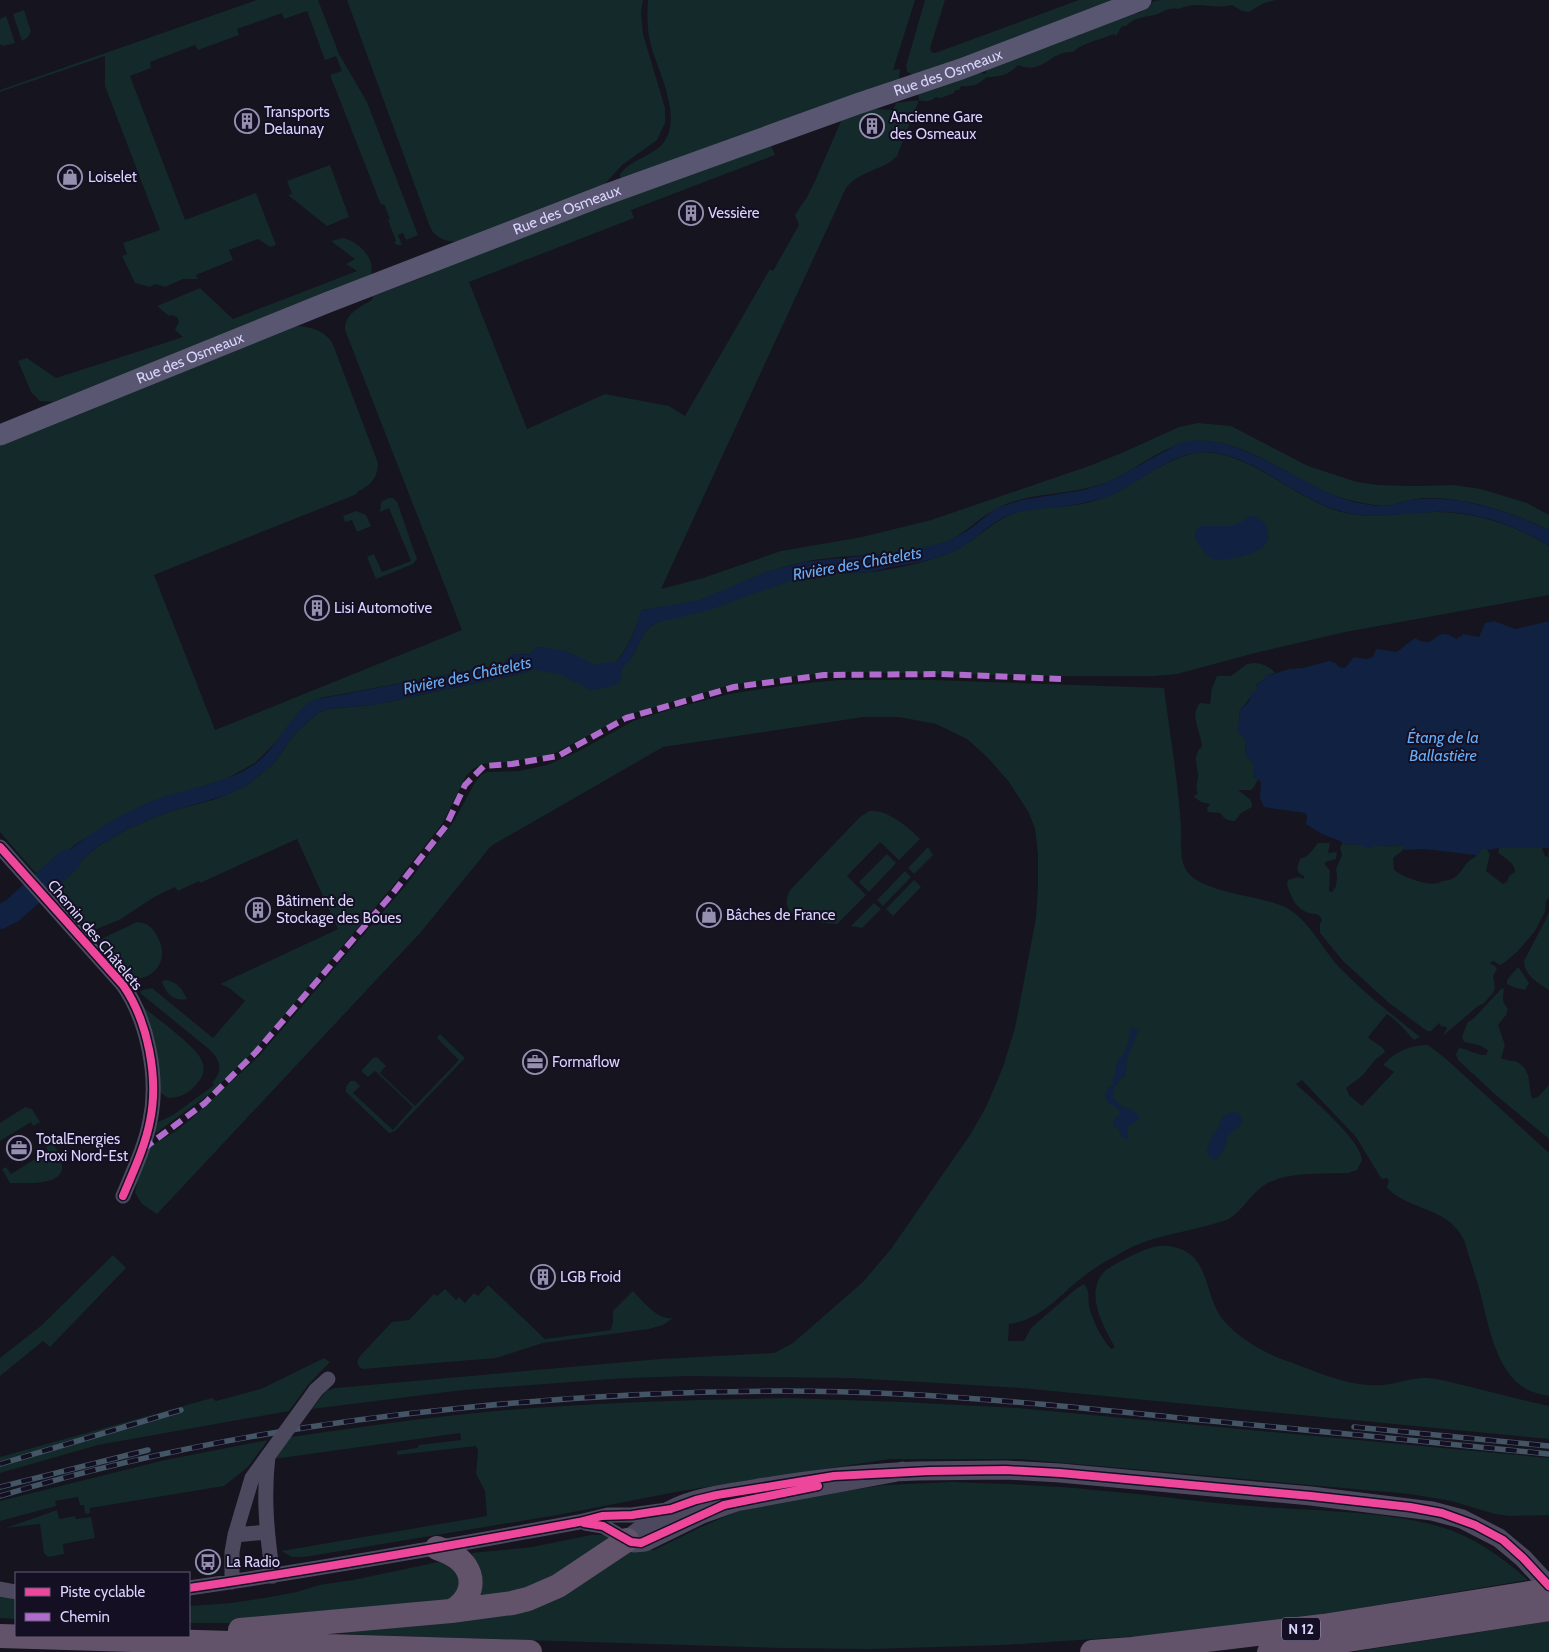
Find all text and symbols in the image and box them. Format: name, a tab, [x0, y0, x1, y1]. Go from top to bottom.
street label: Rue des Osmeaux	[891, 45, 1005, 100]
place label: Transports Delaunay	[264, 103, 330, 138]
building icon: Transports Delaunay	[234, 108, 260, 134]
place label: Ancienne Gare des Osmeaux	[890, 108, 983, 143]
building icon: Ancienne Gare des Osmeaux	[859, 113, 885, 139]
shop icon: Loiselet	[57, 164, 83, 190]
place label: Loiselet	[88, 168, 137, 186]
street label: Rue des Osmeaux	[510, 181, 623, 239]
building icon: Vessière	[678, 200, 704, 226]
place label: Vessière	[708, 204, 760, 222]
street label: Rue des Osmeaux	[134, 328, 246, 388]
water label: Rivière des Châtelets	[791, 543, 923, 584]
building icon: Lisi Automotive	[304, 595, 330, 621]
place label: Lisi Automotive	[334, 599, 432, 617]
water label: Rivière des Châtelets	[401, 653, 533, 698]
water label: Étang de la Ballastière	[1407, 727, 1479, 765]
street label: Chemin des Châtelets	[44, 876, 146, 994]
place label: Bâtiment de Stockage des Boues	[276, 892, 402, 927]
building icon: Bâtiment de Stockage des Boues	[245, 897, 271, 923]
shop icon: Bâches de France	[696, 902, 722, 928]
place label: Bâches de France	[726, 906, 836, 924]
office icon: Formaflow	[522, 1049, 548, 1075]
place label: Formaflow	[552, 1053, 620, 1071]
place label: TotalEnergies Proxi Nord-Est	[36, 1130, 128, 1165]
office icon: TotalEnergies Proxi Nord-Est	[6, 1135, 32, 1161]
building icon: LGB Froid	[530, 1264, 556, 1290]
place label: LGB Froid	[560, 1268, 621, 1286]
bus stop icon: La Radio	[195, 1549, 221, 1575]
place label: La Radio	[226, 1553, 280, 1571]
legend	[15, 1572, 190, 1637]
text: Piste cyclable	[60, 1583, 146, 1601]
text: Chemin	[60, 1608, 110, 1626]
road number: N 12	[1282, 1618, 1320, 1640]

